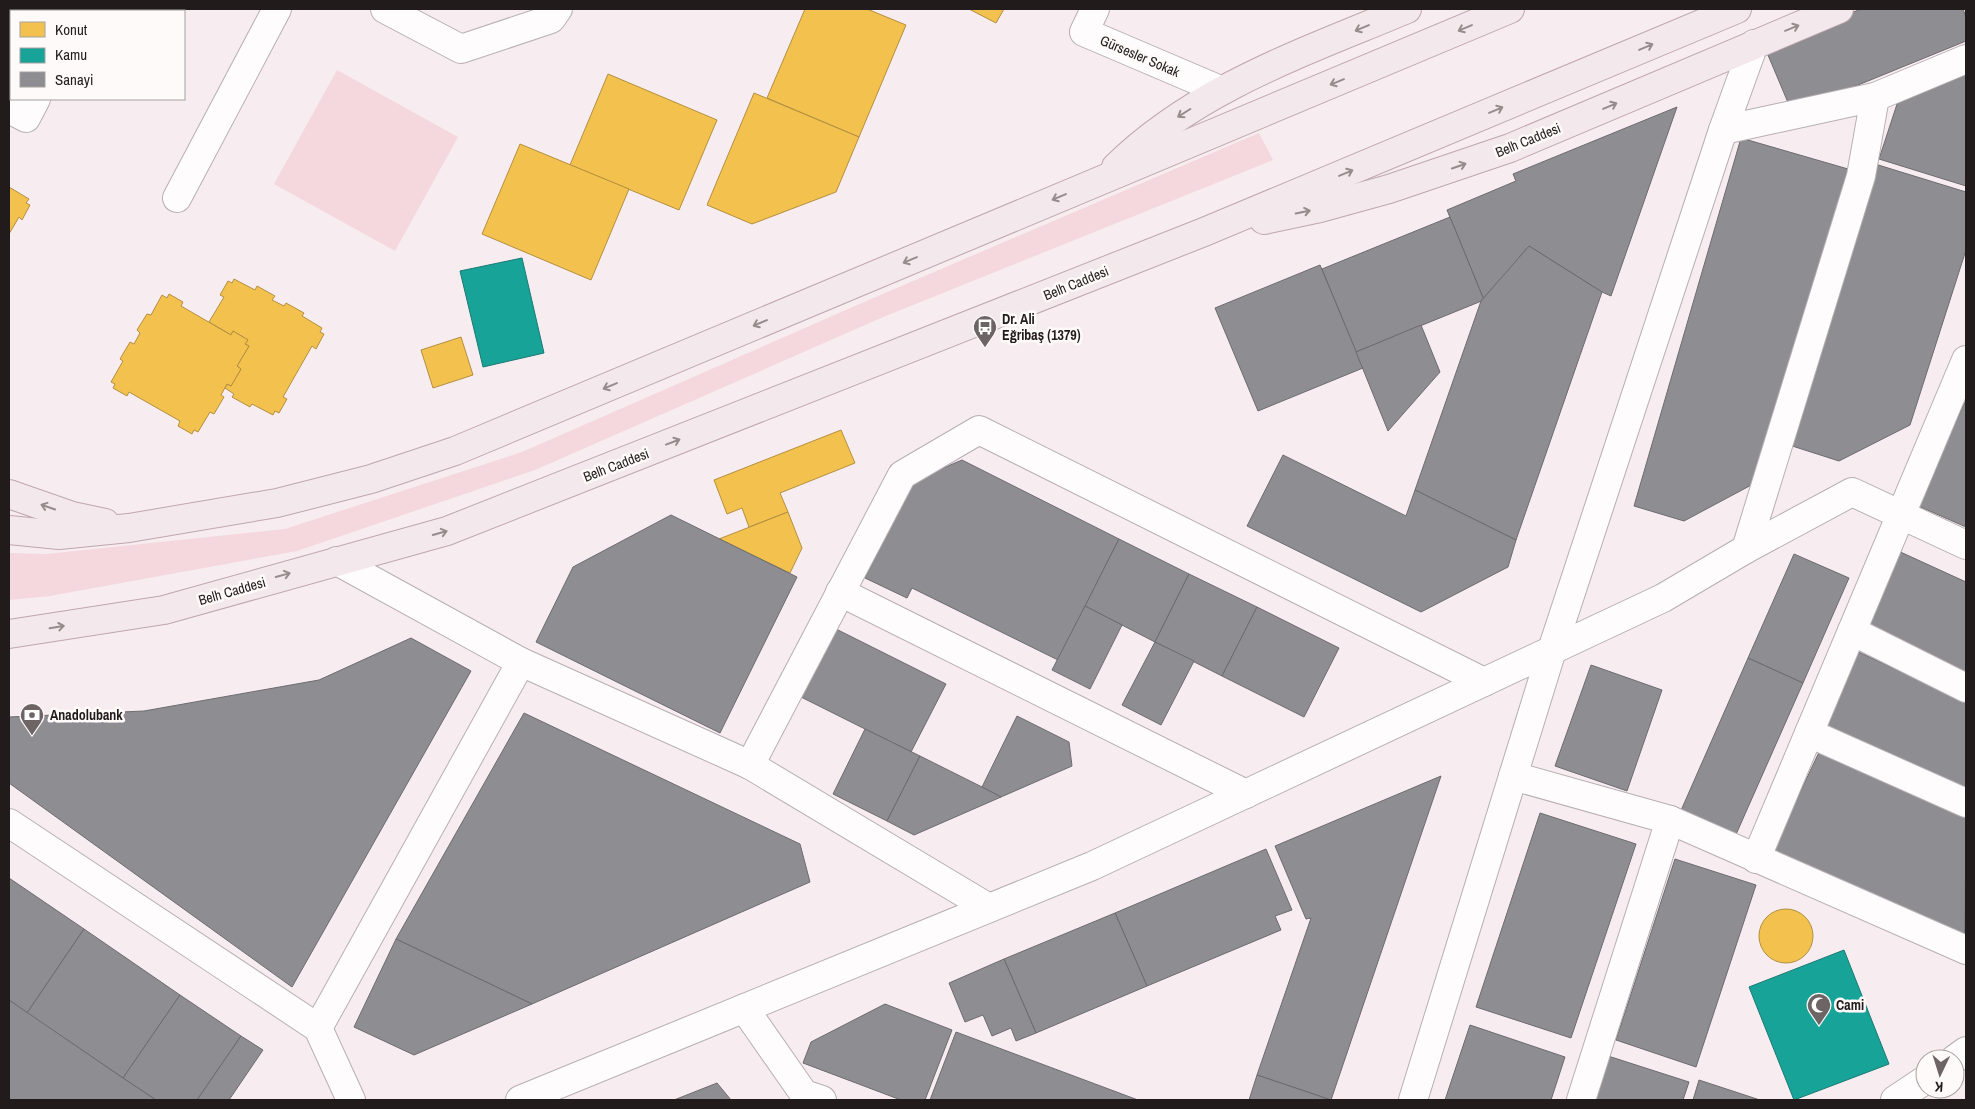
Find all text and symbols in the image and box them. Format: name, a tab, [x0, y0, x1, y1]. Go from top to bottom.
legend	[10, 10, 185, 100]
text: Konut	[55, 19, 88, 40]
one-way arrow	[1355, 23, 1370, 33]
one-way arrow	[1784, 23, 1799, 32]
one-way arrow	[1458, 24, 1473, 34]
street label: Gürsesler Sokak	[1097, 31, 1183, 81]
one-way arrow	[1637, 42, 1653, 51]
text: Kamu	[55, 44, 87, 65]
text: Sanayi	[55, 69, 93, 90]
one-way arrow	[1330, 78, 1345, 87]
one-way arrow	[1602, 100, 1617, 110]
one-way arrow	[1488, 104, 1503, 114]
one-way arrow	[1178, 108, 1192, 118]
street label: Belh Caddesi	[1493, 119, 1563, 161]
one-way arrow	[1451, 161, 1467, 171]
one-way arrow	[1338, 167, 1353, 177]
one-way arrow	[1052, 194, 1067, 203]
one-way arrow	[1295, 206, 1311, 216]
one-way arrow	[903, 256, 918, 266]
street label: Belh Caddesi	[1041, 262, 1111, 304]
place label: Dr. Ali Eğribaş (1379)	[1002, 310, 1081, 344]
bus stop icon: Dr. Ali Eğribaş (1379)	[972, 314, 998, 348]
one-way arrow	[753, 319, 768, 328]
one-way arrow	[603, 382, 618, 391]
one-way arrow	[665, 437, 680, 446]
street label: Belh Caddesi	[581, 444, 651, 486]
one-way arrow	[40, 502, 56, 512]
one-way arrow	[432, 527, 448, 537]
one-way arrow	[275, 570, 291, 580]
street label: Belh Caddesi	[196, 573, 268, 609]
one-way arrow	[49, 622, 65, 632]
bank icon: Anadolubank	[19, 702, 45, 736]
place label: Anadolubank	[50, 706, 123, 724]
mosque icon: Cami	[1806, 992, 1832, 1026]
place label: Cami	[1836, 996, 1864, 1014]
north arrow	[1915, 1049, 1965, 1099]
text: K	[1934, 1078, 1944, 1096]

